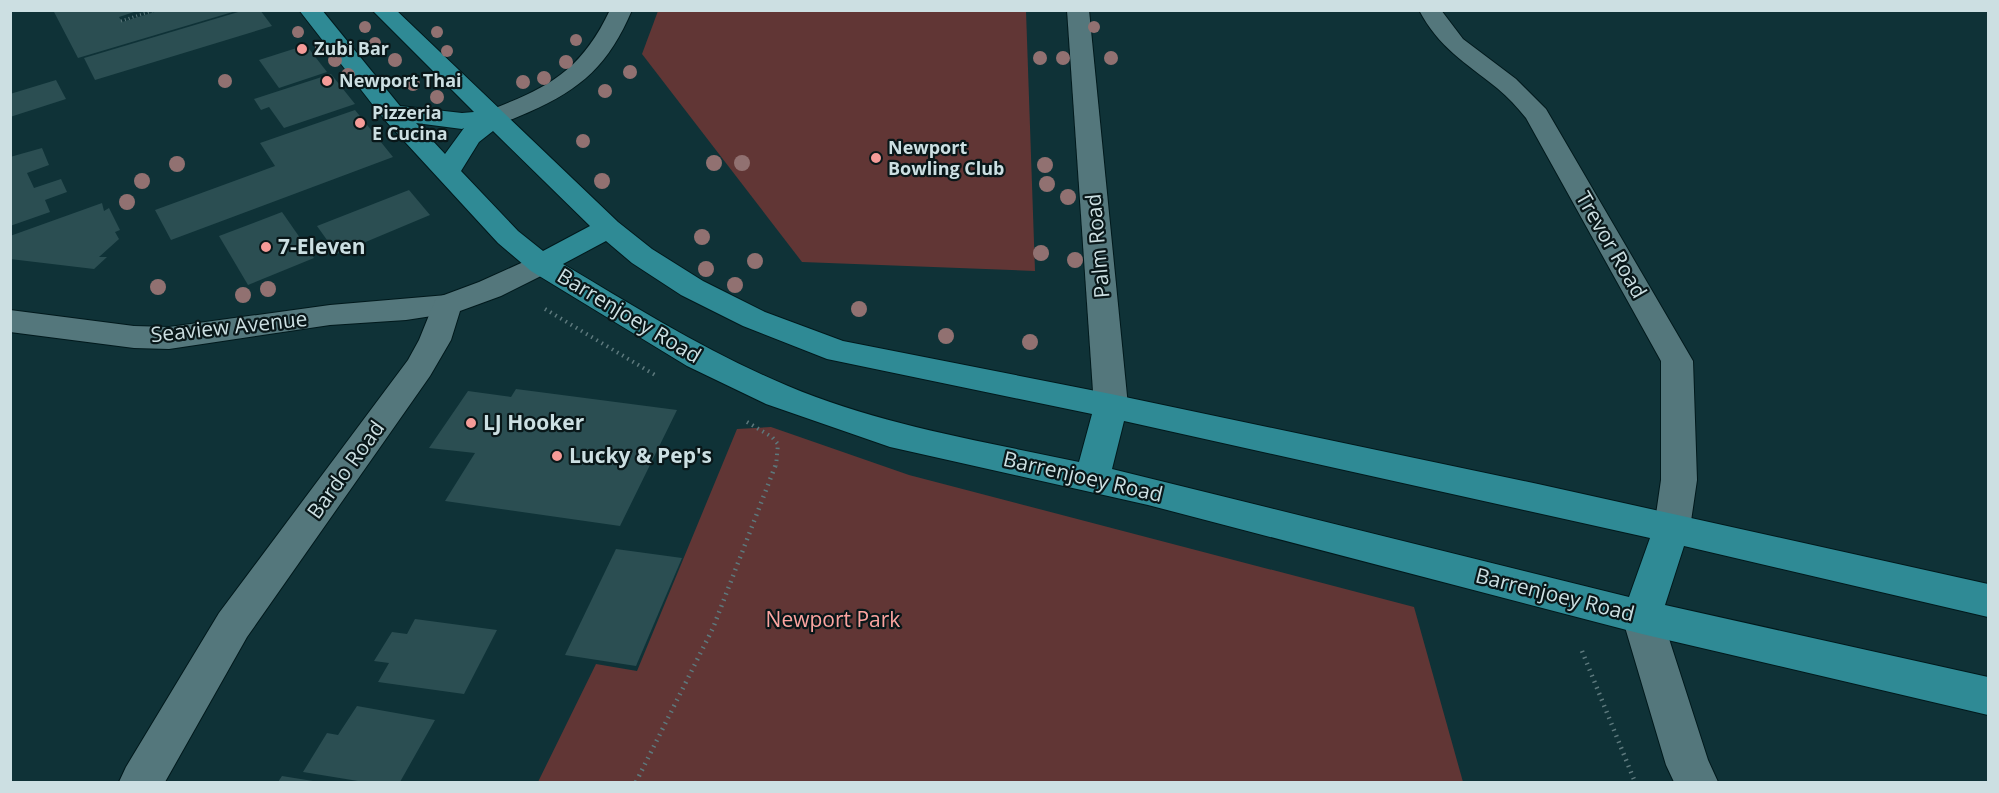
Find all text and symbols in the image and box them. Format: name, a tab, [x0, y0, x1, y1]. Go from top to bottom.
place label: Zubi Bar	[314, 36, 389, 60]
marker: Zubi Bar	[295, 42, 309, 56]
place label: Newport Thai	[339, 68, 462, 92]
marker: Newport Thai	[320, 74, 334, 88]
place label: Pizzeria E Cucina	[372, 100, 448, 145]
marker: Pizzeria E Cucina	[353, 116, 367, 130]
place label: Newport Bowling Club	[888, 135, 1005, 180]
marker: Newport Bowling Club	[869, 151, 883, 165]
street label: Trevor Road	[1570, 186, 1654, 303]
street label: Palm Road	[1078, 193, 1116, 299]
place label: 7-Eleven	[278, 232, 366, 260]
marker: 7-Eleven	[259, 240, 273, 254]
street label: Barrenjoey Road	[552, 261, 707, 369]
street label: Seaview Avenue	[149, 304, 309, 348]
place label: LJ Hooker	[483, 408, 585, 436]
street label: Bardo Road	[300, 415, 390, 524]
marker: LJ Hooker	[464, 416, 478, 430]
place label: Lucky & Pep's	[569, 441, 712, 469]
street label: Barrenjoey Road	[1001, 444, 1166, 508]
marker: Lucky & Pep's	[550, 449, 564, 463]
street label: Barrenjoey Road	[1473, 561, 1638, 627]
park label: Newport Park	[766, 605, 900, 633]

